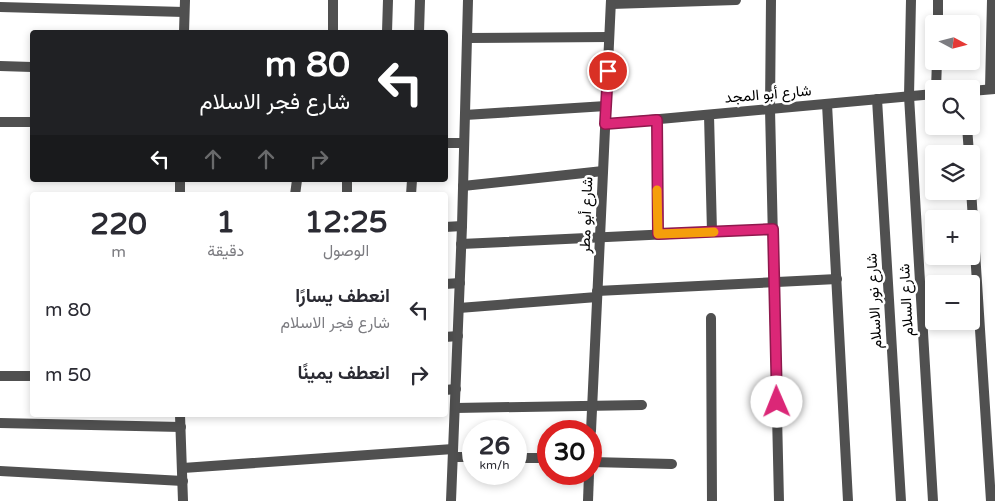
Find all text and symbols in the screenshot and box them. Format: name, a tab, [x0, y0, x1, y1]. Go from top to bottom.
north arrow	[925, 15, 980, 70]
map controls	[925, 15, 980, 330]
text: 80 m	[265, 44, 350, 86]
icon: left	[368, 50, 433, 115]
pin	[587, 50, 629, 92]
icon: arrive	[594, 57, 622, 85]
button: search	[925, 80, 980, 135]
street label: شارع أبو المجد	[724, 81, 813, 109]
text: شارع فجر الاسلام	[199, 89, 350, 115]
icon: left	[146, 145, 174, 173]
icon: ahead	[199, 145, 227, 173]
icon: ahead	[252, 145, 280, 173]
icon: right	[305, 145, 333, 173]
button: layers	[925, 145, 980, 200]
street label: شارع أبو مطر	[576, 176, 598, 255]
text: 1	[216, 204, 235, 241]
text: 12:25	[305, 204, 388, 241]
text: 220	[90, 206, 147, 243]
button: +	[925, 210, 980, 265]
text: دقيقة	[207, 241, 244, 261]
text: الوصول	[323, 241, 369, 261]
text: m	[111, 242, 126, 262]
street label: شارع نور الاسلام	[862, 252, 887, 349]
street label: شارع السلام	[895, 263, 919, 337]
button: −	[925, 275, 980, 330]
text: انعطف يسارًا	[295, 285, 390, 307]
icon: left	[405, 296, 433, 324]
text: 80 m	[45, 299, 91, 321]
text: شارع فجر الاسلام	[281, 313, 390, 333]
icon: right	[405, 361, 433, 389]
text: انعطف يمينًا	[297, 362, 390, 384]
text: 50 m	[45, 364, 91, 386]
position arrow	[750, 375, 802, 427]
speed limit sign: 30	[537, 420, 602, 485]
text: 26	[479, 431, 510, 461]
text: km/h	[479, 458, 510, 472]

